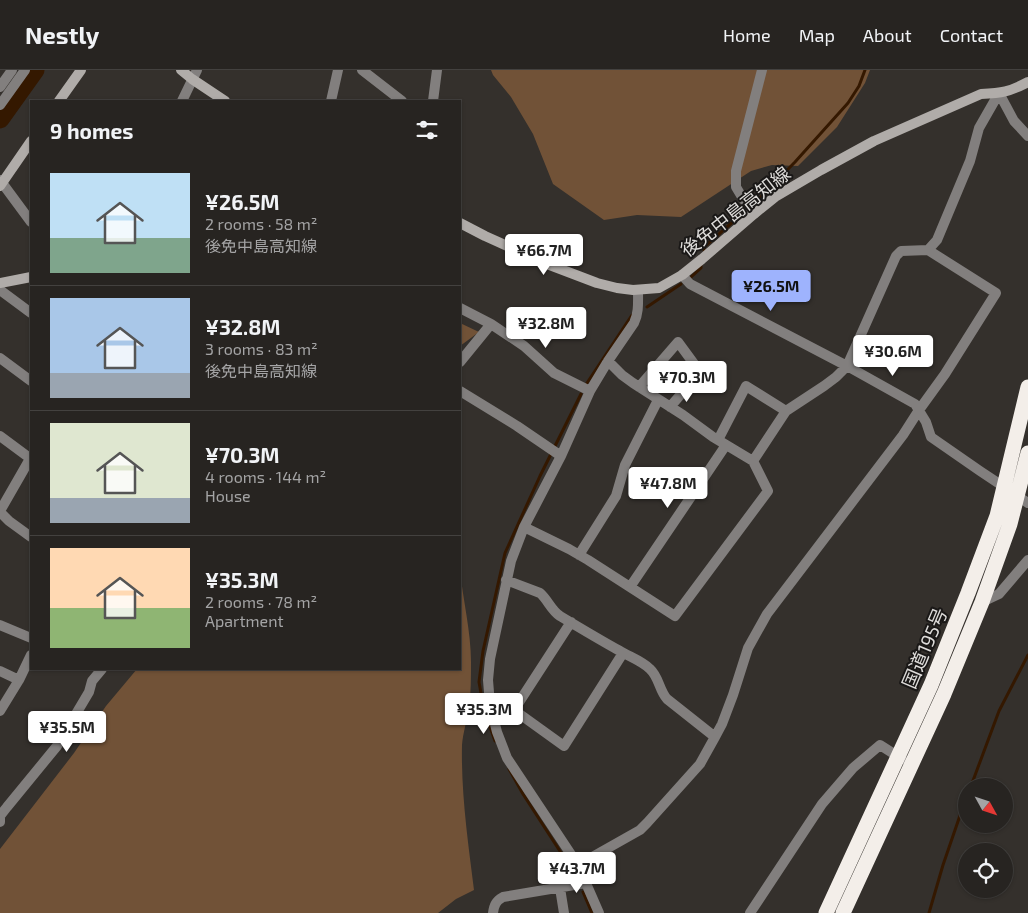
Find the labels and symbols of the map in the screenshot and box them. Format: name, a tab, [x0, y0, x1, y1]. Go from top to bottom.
street label: 後免中島高知線	[676, 161, 794, 261]
pin: ¥66.7M	[503, 234, 585, 276]
pin: ¥26.5M	[730, 270, 812, 312]
pin: ¥32.8M	[505, 306, 587, 349]
pin: ¥30.6M	[852, 334, 934, 377]
pin: ¥70.3M	[646, 360, 728, 403]
pin: ¥47.8M	[627, 466, 709, 509]
street label: 国道195号	[897, 604, 951, 692]
pin: ¥35.3M	[443, 692, 525, 735]
pin: ¥35.5M	[26, 710, 108, 753]
north arrow	[958, 778, 1012, 832]
pin: ¥43.7M	[536, 852, 618, 894]

